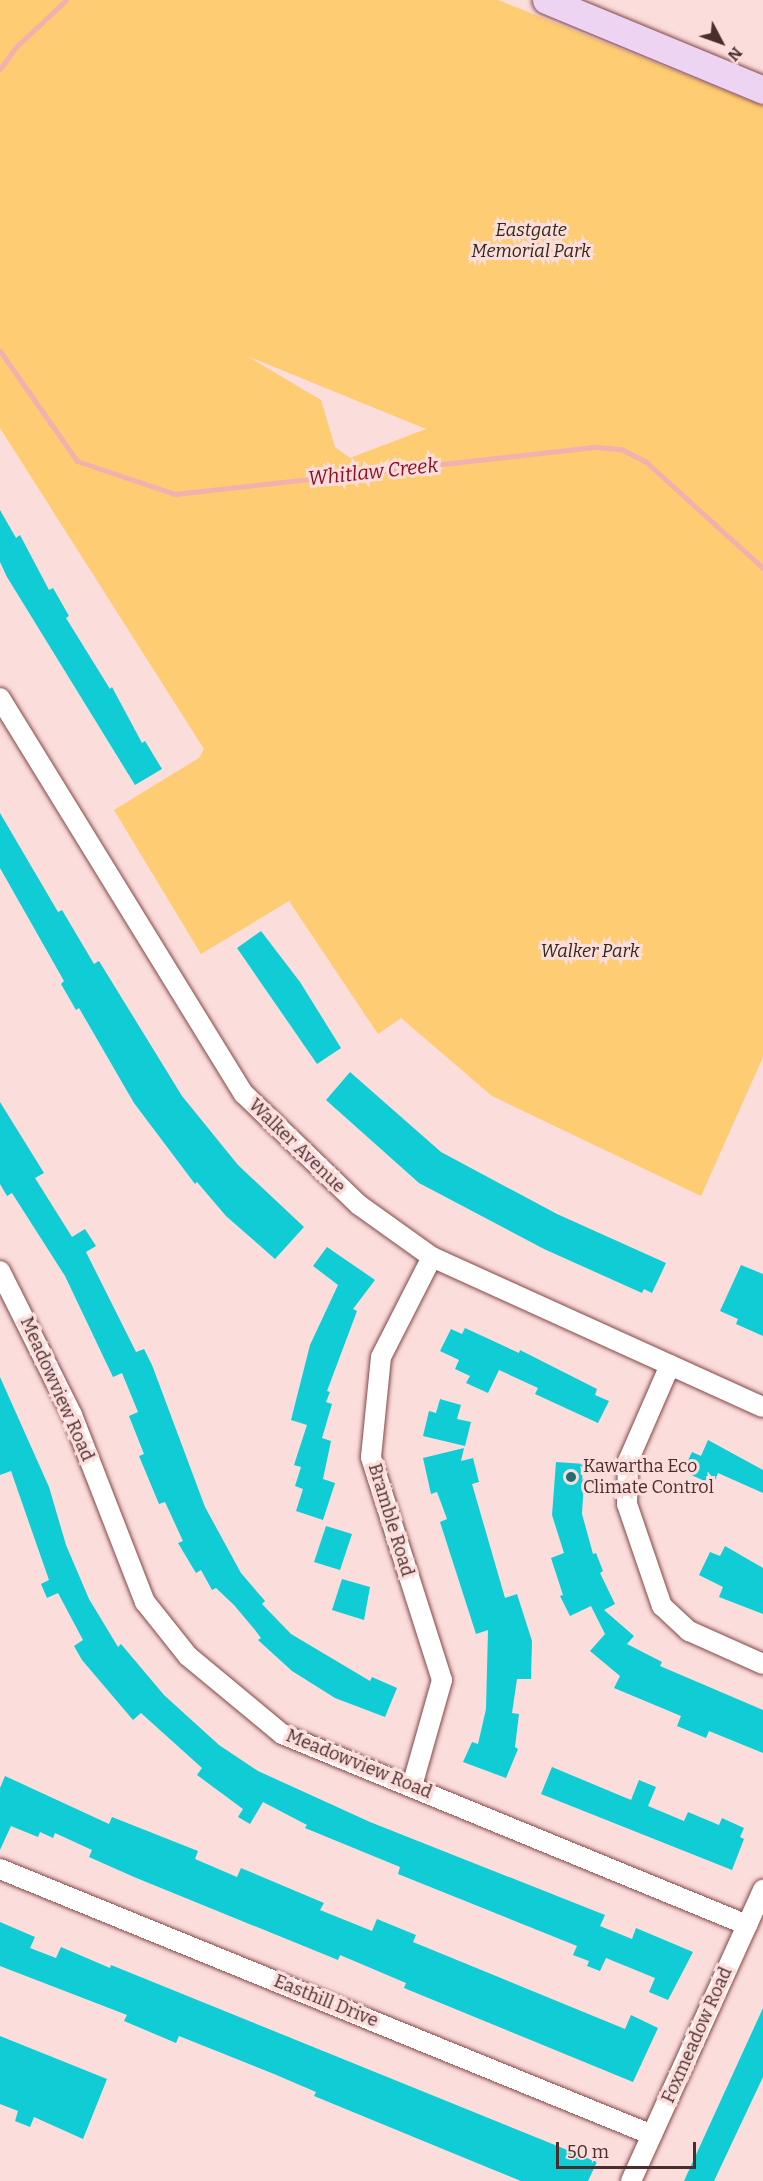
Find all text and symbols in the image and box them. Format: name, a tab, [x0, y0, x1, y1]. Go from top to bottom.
north arrow	[691, 12, 751, 72]
text: N	[724, 43, 746, 65]
park label: Eastgate Memorial Park	[471, 220, 591, 262]
water label: Whitlaw Creek	[307, 453, 439, 491]
park label: Walker Park	[541, 940, 639, 962]
street label: Walker Avenue	[244, 1094, 350, 1198]
street label: Meadowview Road	[16, 1314, 98, 1464]
place label: Kawartha Eco Climate Control	[583, 1456, 714, 1498]
street label: Bramble Road	[364, 1461, 418, 1579]
marker: Kawartha Eco Climate Control	[564, 1470, 578, 1484]
street label: Meadowview Road	[283, 1725, 435, 1803]
street label: Foxmeadow Road	[657, 1964, 737, 2106]
street label: Easthill Drive	[271, 1970, 381, 2032]
scale bar	[559, 2130, 698, 2168]
text: 50 m	[567, 2141, 609, 2163]

